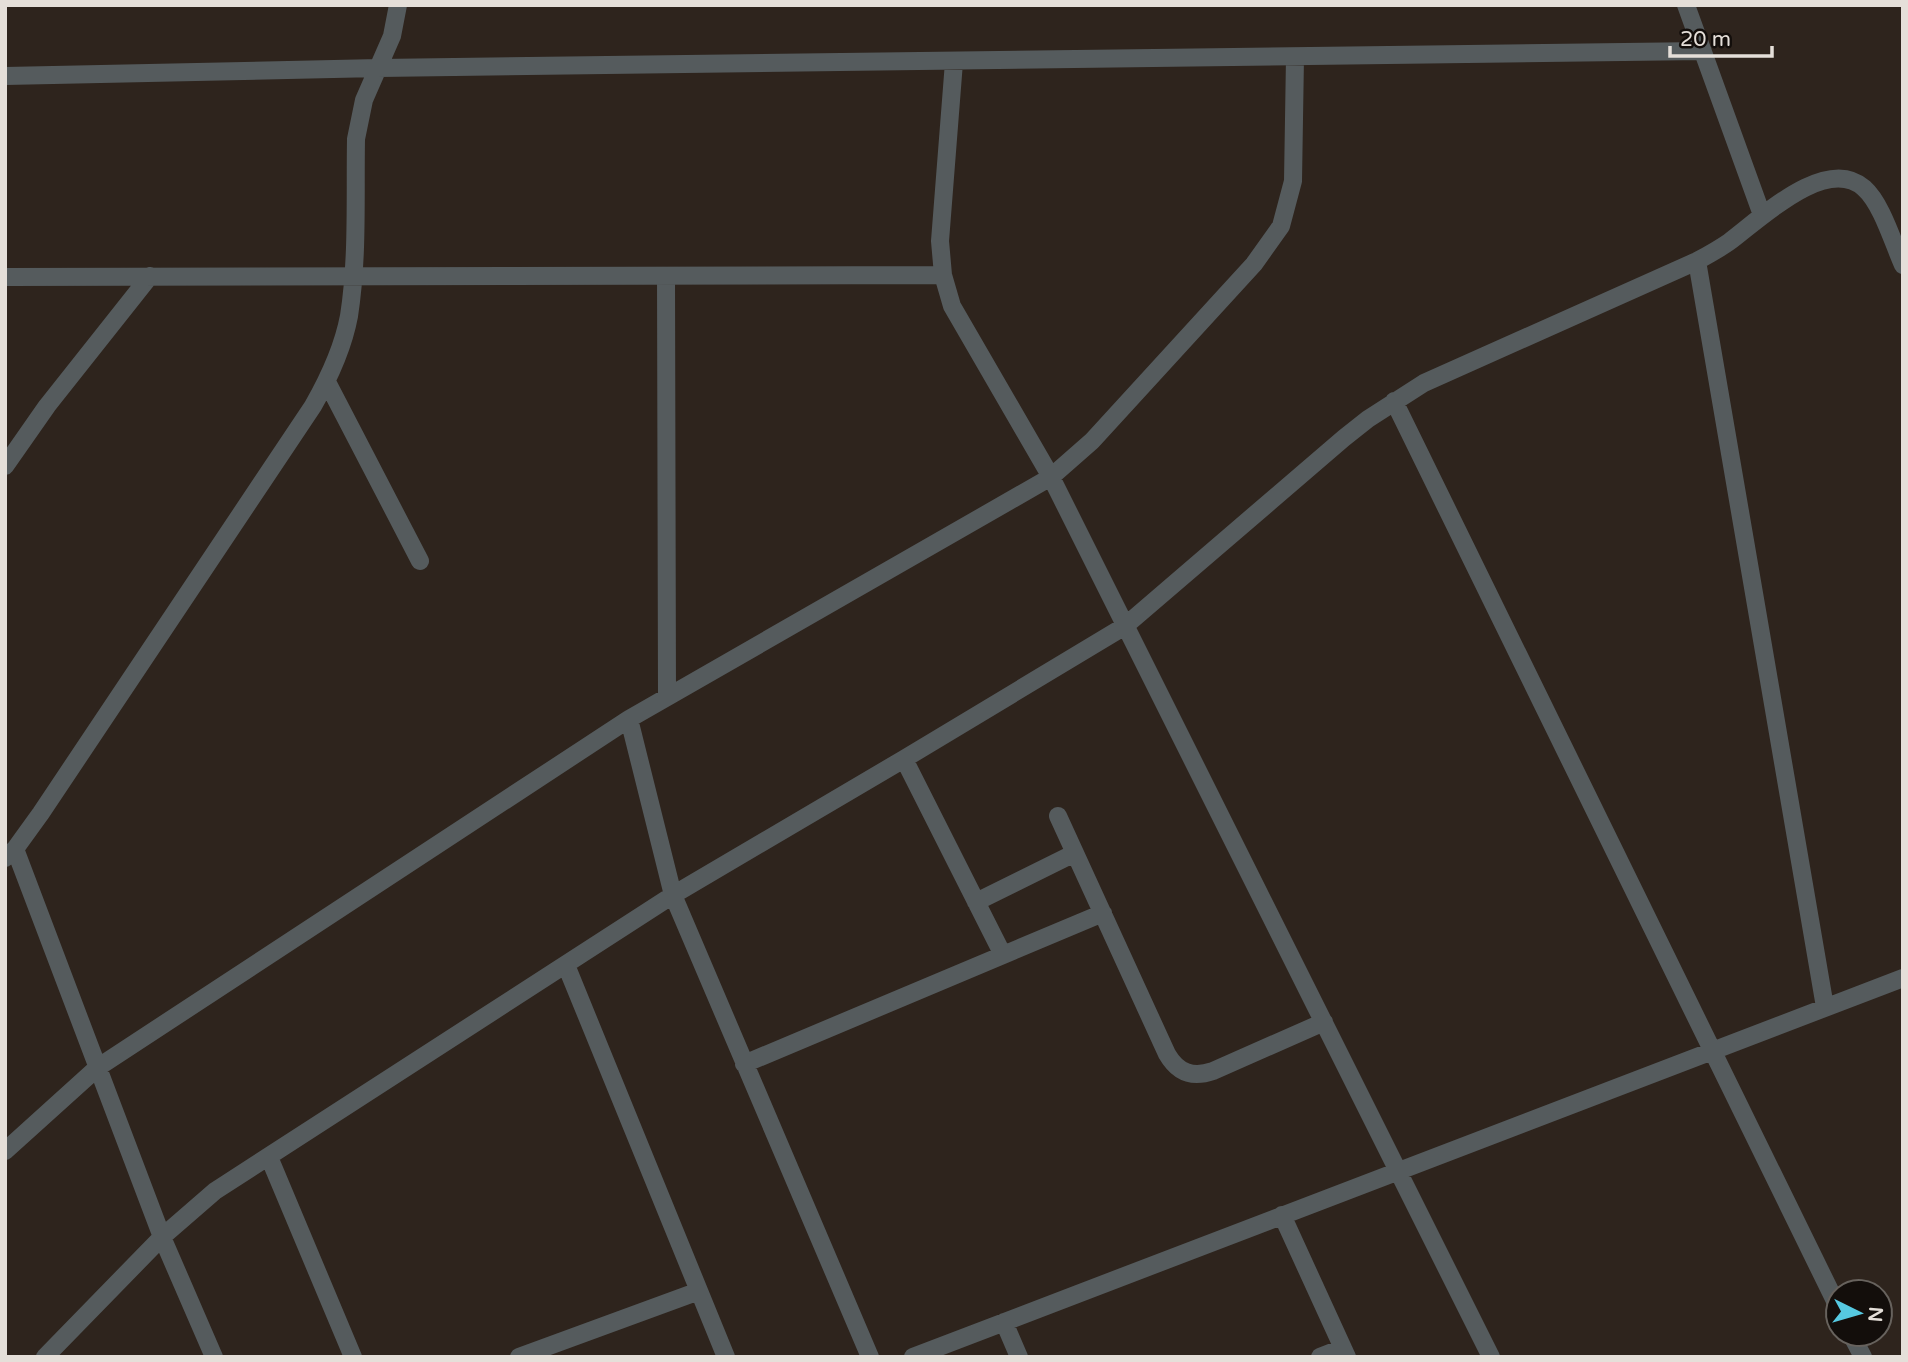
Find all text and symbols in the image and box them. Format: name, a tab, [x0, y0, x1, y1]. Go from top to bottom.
scale bar	[1670, 14, 1772, 58]
text: 20 m	[1680, 27, 1731, 52]
north arrow	[1824, 1278, 1894, 1348]
text: N	[1863, 1306, 1887, 1323]

